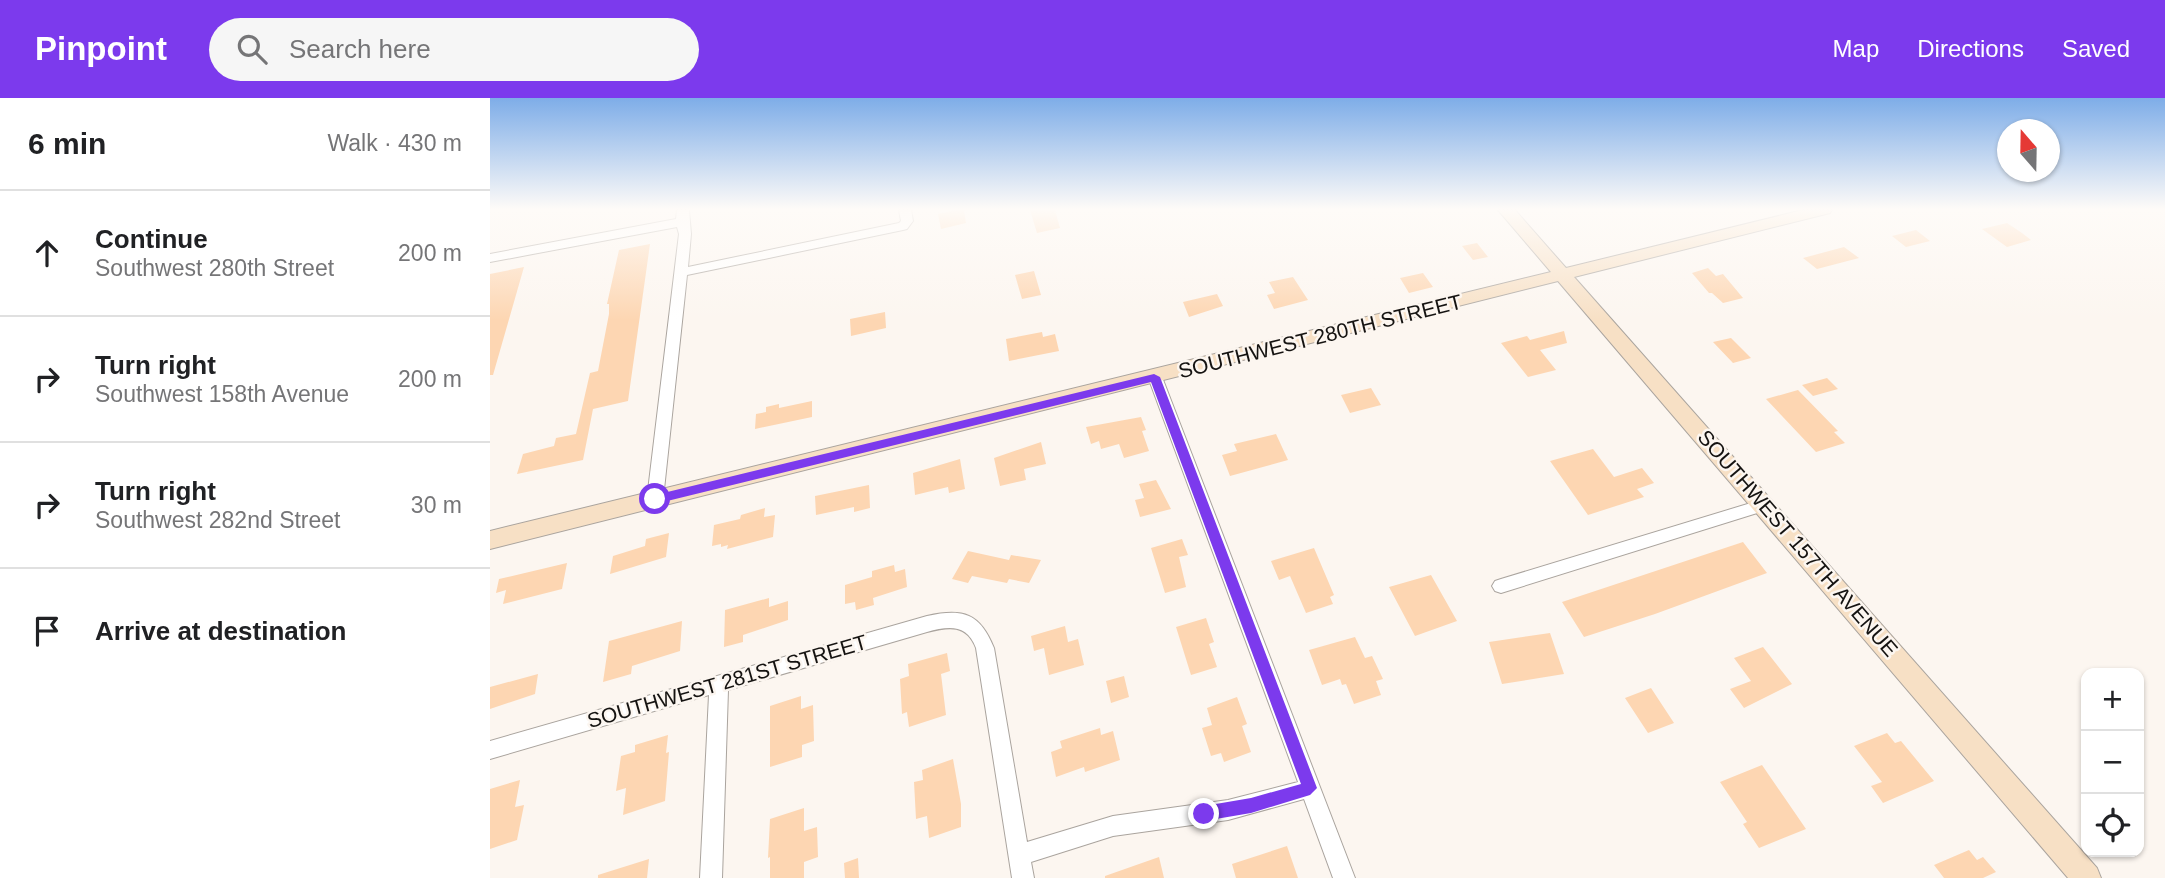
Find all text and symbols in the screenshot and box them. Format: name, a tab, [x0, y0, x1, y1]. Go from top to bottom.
search box	[209, 18, 699, 81]
text: Pinpoint	[35, 30, 167, 67]
icon: search	[233, 30, 271, 68]
text: Search here	[289, 34, 431, 64]
text: Map	[1833, 35, 1879, 62]
text: Directions	[1917, 35, 2024, 62]
text: Saved	[2062, 35, 2130, 62]
north arrow	[1997, 119, 2060, 182]
text: 6 min	[28, 127, 106, 160]
text: Walk · 430 m	[327, 130, 462, 156]
text: Continue	[95, 224, 208, 254]
icon: ahead	[28, 234, 66, 272]
text: 200 m	[398, 240, 462, 266]
text: Southwest 280th Street	[95, 255, 334, 281]
street label: SOUTHWEST 280TH STREET	[1176, 290, 1464, 382]
text: Turn right	[95, 350, 216, 380]
icon: right	[28, 360, 66, 398]
text: 200 m	[398, 366, 462, 392]
text: Southwest 158th Avenue	[95, 381, 349, 407]
street label: SOUTHWEST 157TH AVENUE	[1693, 425, 1903, 661]
text: Turn right	[95, 476, 216, 506]
route start	[639, 483, 670, 514]
icon: right	[28, 486, 66, 524]
text: 30 m	[411, 492, 462, 518]
text: Southwest 282nd Street	[95, 507, 341, 533]
icon: arrive	[28, 612, 66, 650]
text: Arrive at destination	[95, 616, 346, 646]
street label: SOUTHWEST 281ST STREET	[585, 630, 870, 732]
map controls	[2081, 668, 2144, 857]
button: +	[2081, 668, 2144, 731]
button: −	[2081, 731, 2144, 794]
button: locate	[2081, 794, 2144, 857]
route end	[1188, 798, 1219, 829]

